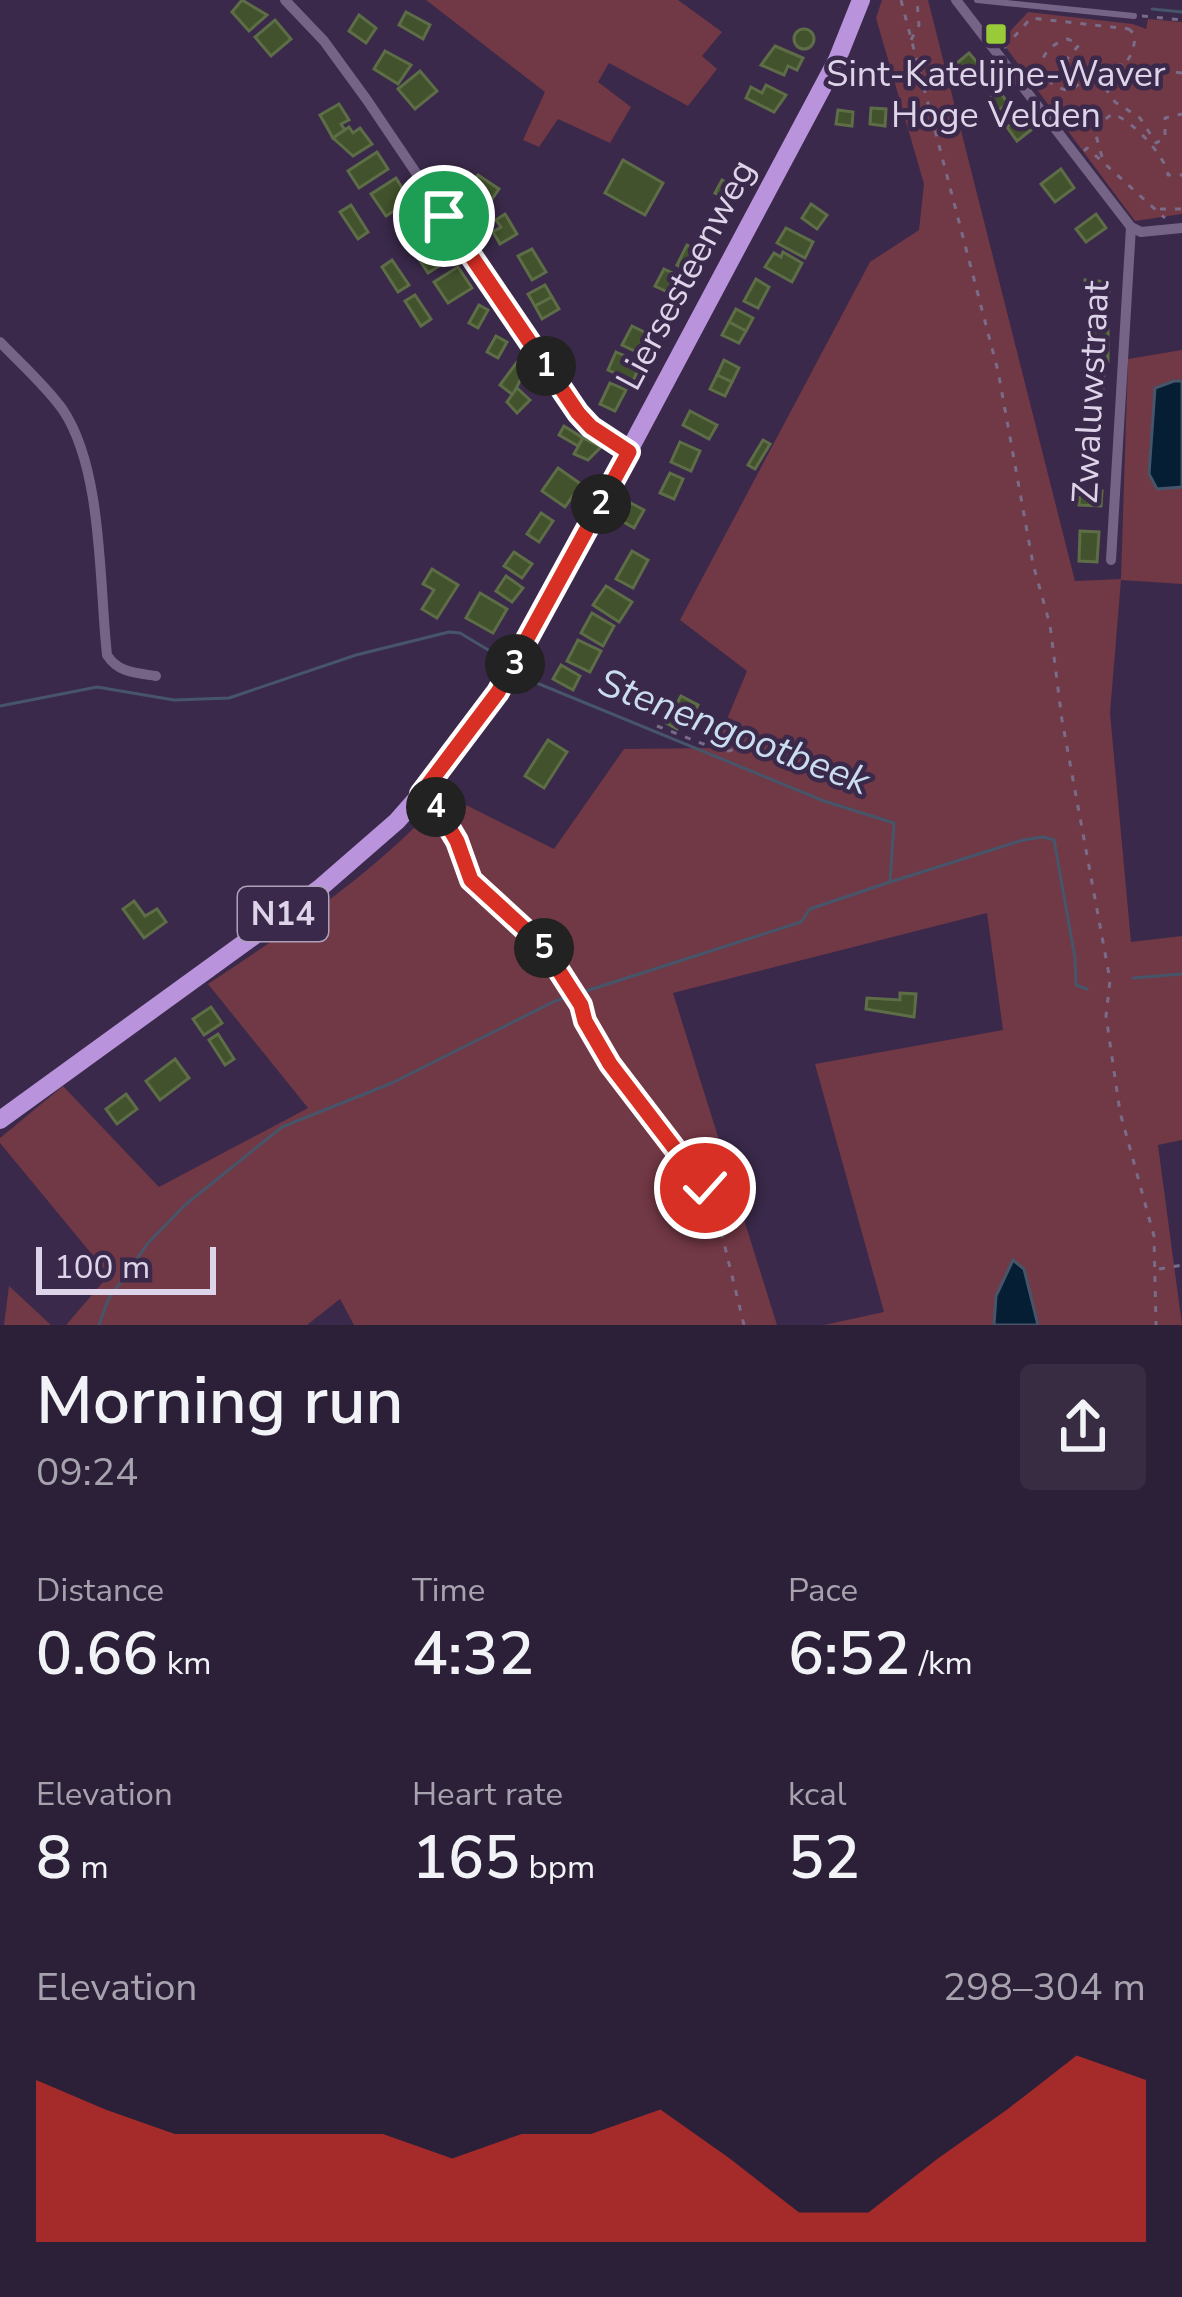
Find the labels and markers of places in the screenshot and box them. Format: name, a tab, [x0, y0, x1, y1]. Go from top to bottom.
marker: Sint-Katelijne-Waver Hoge Velden	[983, 21, 1009, 47]
place label: Sint-Katelijne-Waver Hoge Velden	[826, 50, 1166, 140]
pin	[393, 165, 495, 267]
pin: 1	[516, 336, 576, 396]
pin: 2	[571, 474, 631, 534]
pin: 3	[485, 634, 545, 694]
pin: 4	[406, 777, 466, 837]
pin: 5	[514, 918, 574, 978]
pin	[654, 1137, 756, 1239]

